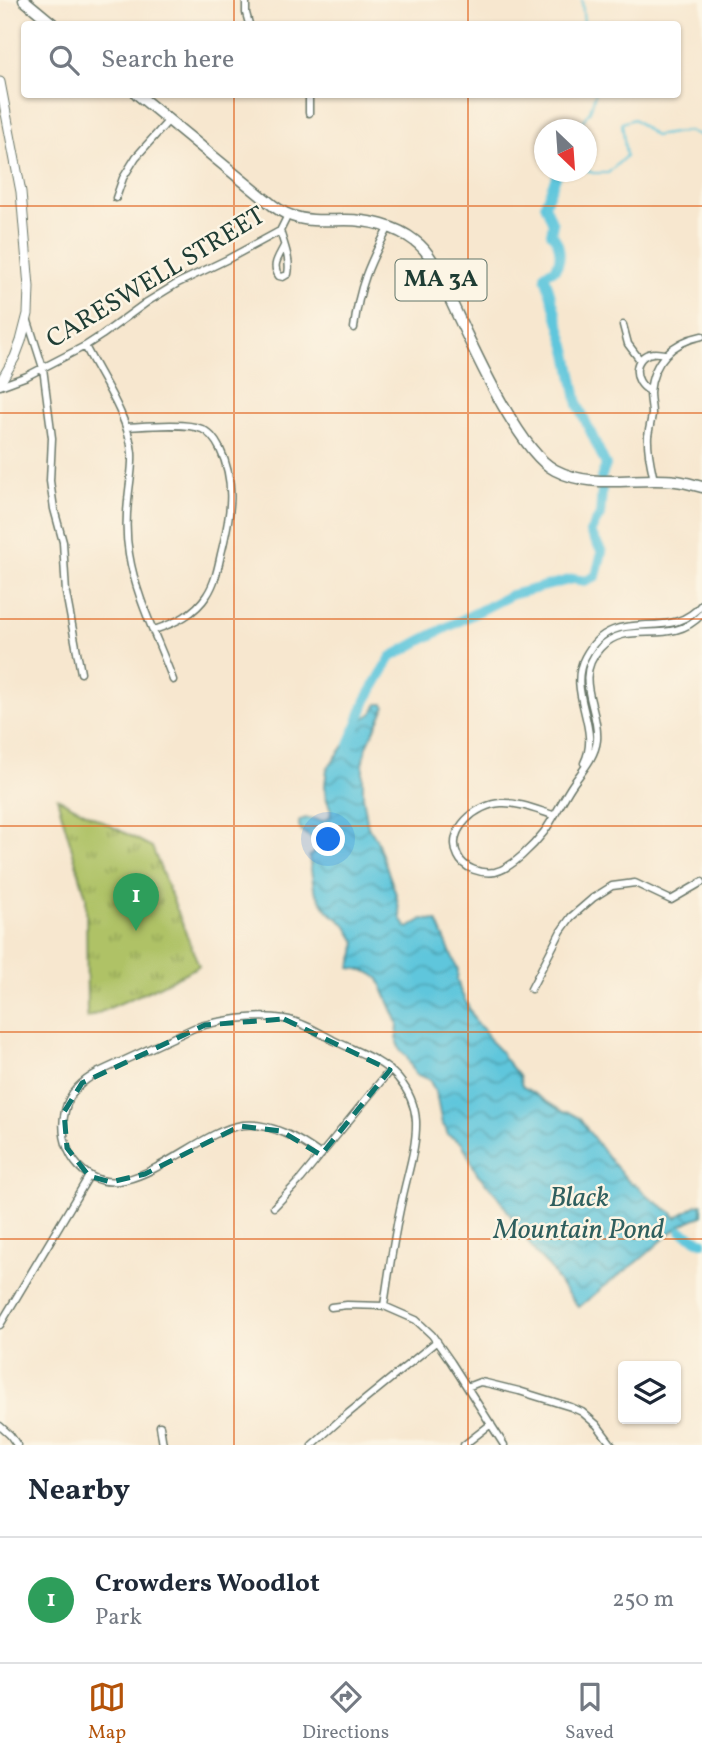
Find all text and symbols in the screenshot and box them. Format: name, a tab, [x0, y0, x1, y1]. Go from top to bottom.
search box	[21, 21, 681, 98]
icon: search	[45, 41, 83, 79]
text: Search here	[101, 42, 234, 78]
north arrow	[534, 119, 597, 182]
street label: CARESWELL STREET	[40, 198, 272, 358]
road number: MA 3A	[396, 260, 486, 300]
your location	[311, 822, 345, 856]
pin: 1	[113, 873, 159, 931]
water label: Black Mountain Pond	[493, 1179, 664, 1250]
map controls	[618, 1361, 681, 1424]
button: layers	[618, 1361, 681, 1424]
text: Nearby	[28, 1470, 130, 1512]
text: Crowders Woodlot	[95, 1566, 320, 1602]
text: 1	[46, 1584, 56, 1616]
text: 250 m	[612, 1584, 674, 1616]
text: Park	[95, 1602, 142, 1634]
tab: Map	[88, 1678, 126, 1746]
tab: Directions	[302, 1678, 389, 1746]
tab: Saved	[565, 1678, 614, 1746]

